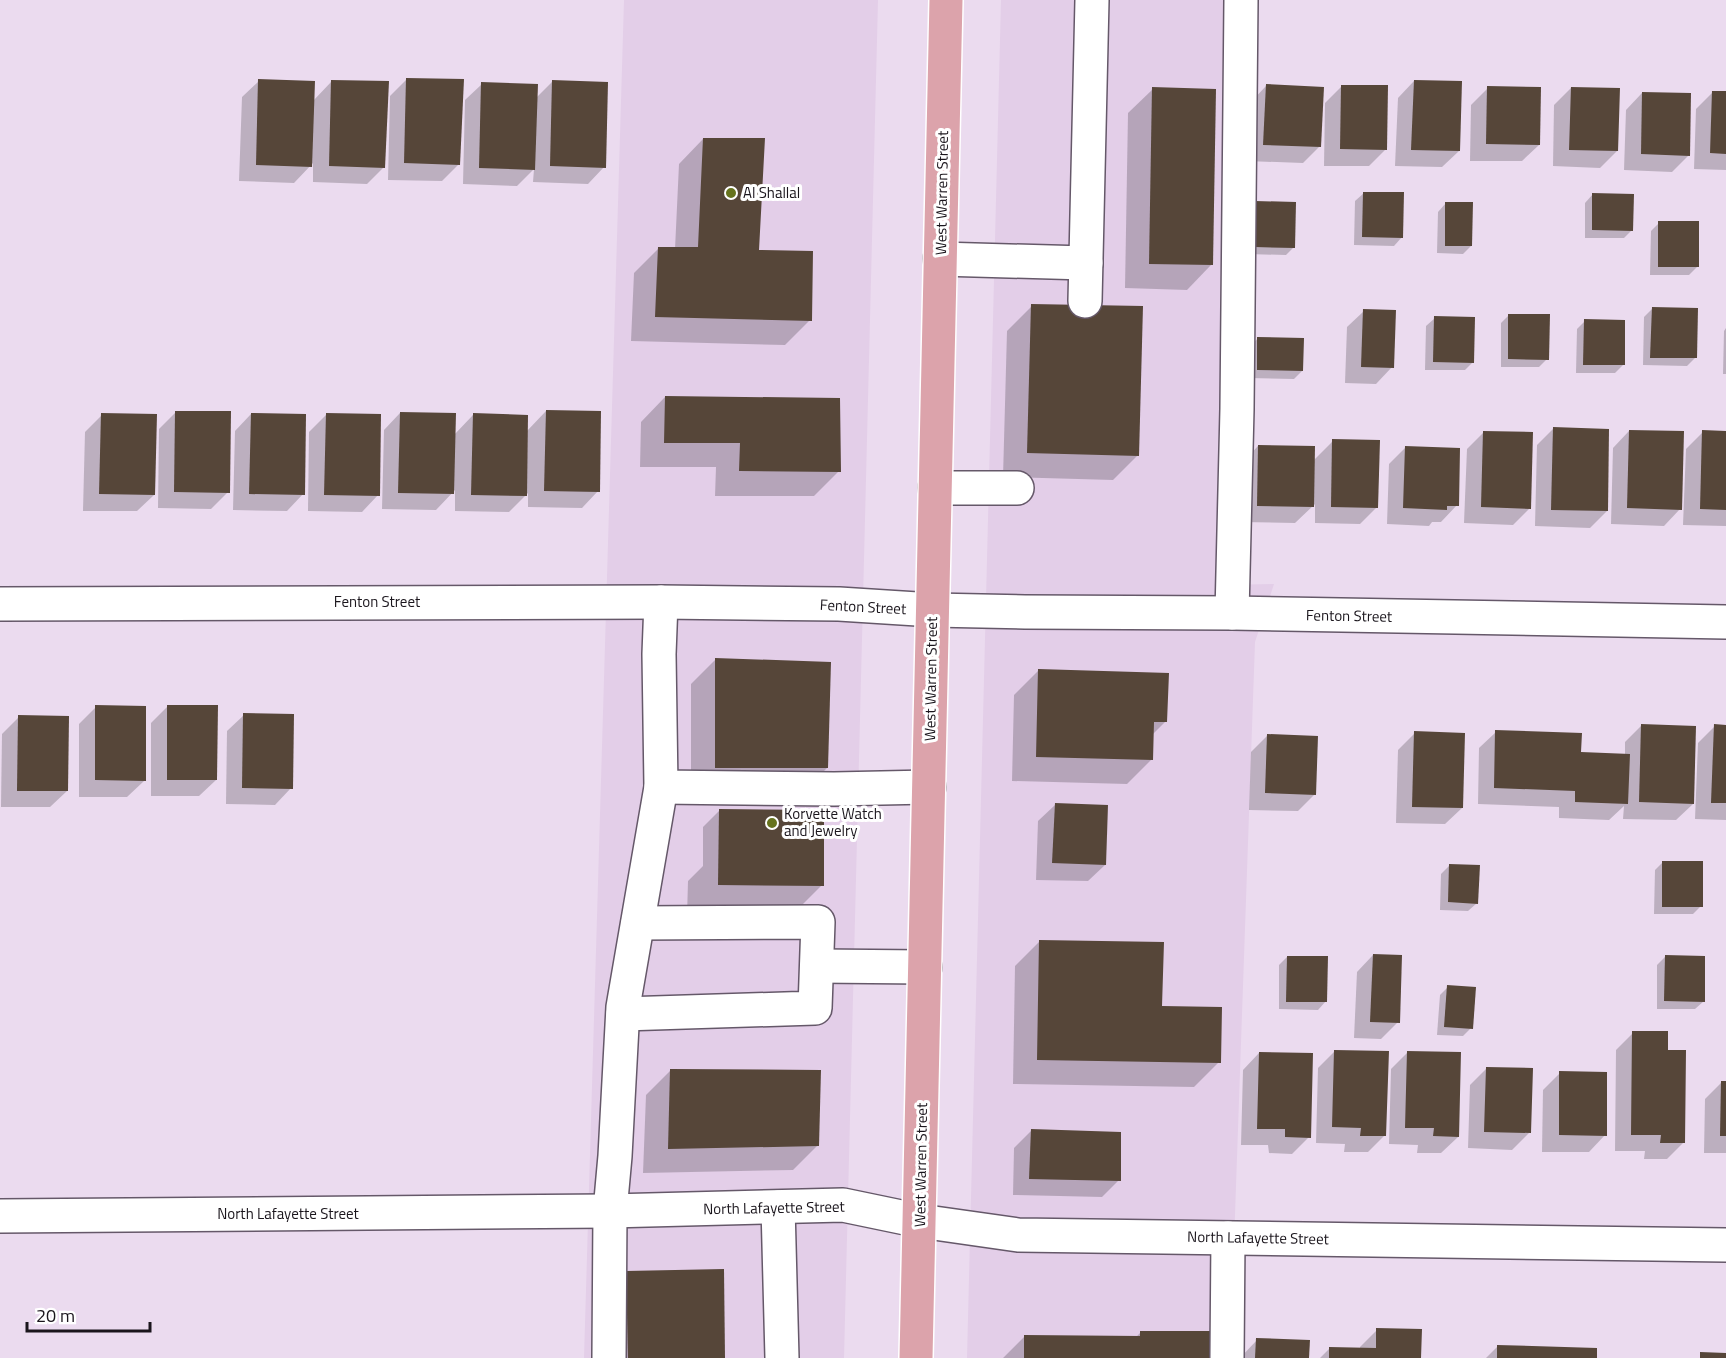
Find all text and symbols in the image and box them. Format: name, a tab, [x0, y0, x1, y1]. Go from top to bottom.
street label: West Warren Street	[929, 130, 954, 255]
place label: Al Shallal	[743, 181, 800, 204]
marker: Al Shallal	[724, 186, 738, 200]
street label: Fenton Street	[334, 590, 421, 613]
street label: Fenton Street	[819, 593, 908, 620]
street label: Fenton Street	[1306, 603, 1393, 628]
street label: West Warren Street	[918, 616, 943, 741]
place label: Korvette Watch and Jewelry	[784, 802, 882, 842]
marker: Korvette Watch and Jewelry	[765, 816, 779, 830]
street label: West Warren Street	[908, 1102, 933, 1227]
street label: North Lafayette Street	[703, 1195, 846, 1220]
street label: North Lafayette Street	[217, 1202, 360, 1225]
street label: North Lafayette Street	[1187, 1225, 1330, 1250]
scale bar	[27, 1295, 150, 1333]
text: 20 m	[36, 1302, 75, 1329]

